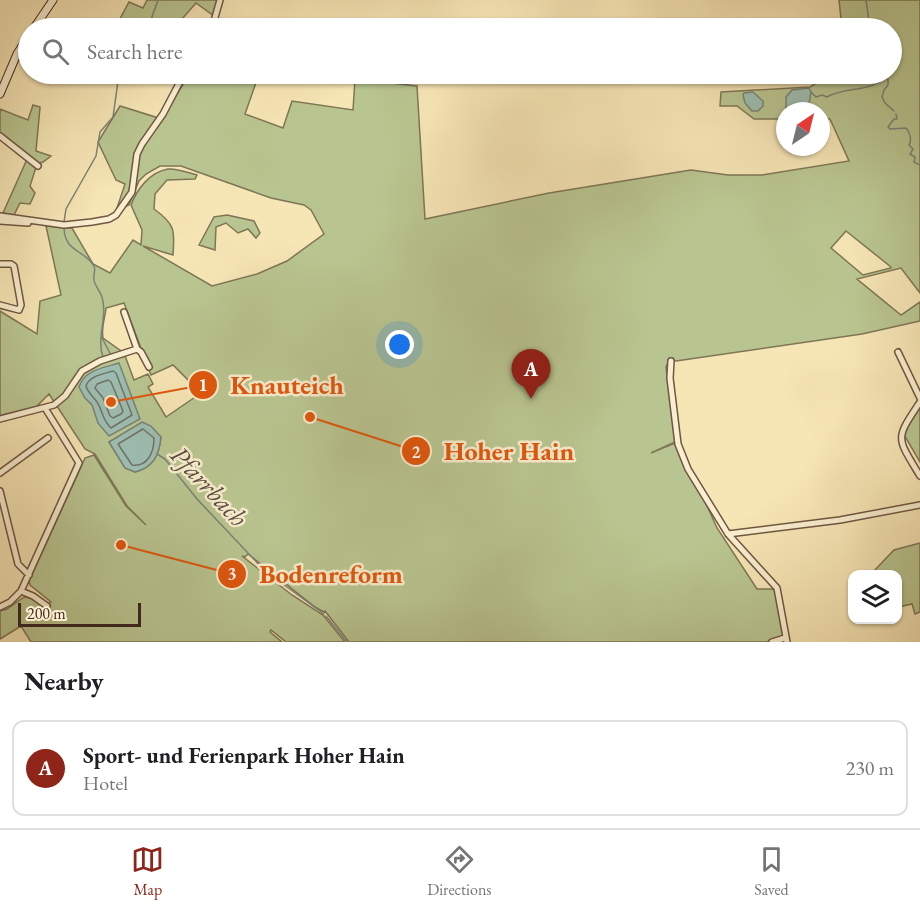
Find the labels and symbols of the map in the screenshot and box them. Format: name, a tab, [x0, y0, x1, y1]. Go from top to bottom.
north arrow	[776, 102, 830, 156]
your location	[385, 330, 414, 359]
pin: A	[512, 350, 550, 399]
callout: Knauteich	[188, 363, 355, 407]
text: Knauteich	[230, 368, 344, 402]
text: 1	[198, 373, 208, 396]
callout: Hoher Hain	[401, 429, 586, 473]
text: Hoher Hain	[444, 434, 574, 468]
water label: Pfarrbach	[163, 438, 255, 534]
text: 2	[411, 440, 421, 463]
callout: Bodenreform	[217, 552, 415, 596]
text: Bodenreform	[259, 557, 403, 591]
text: 3	[227, 562, 237, 585]
scale bar	[18, 600, 141, 628]

